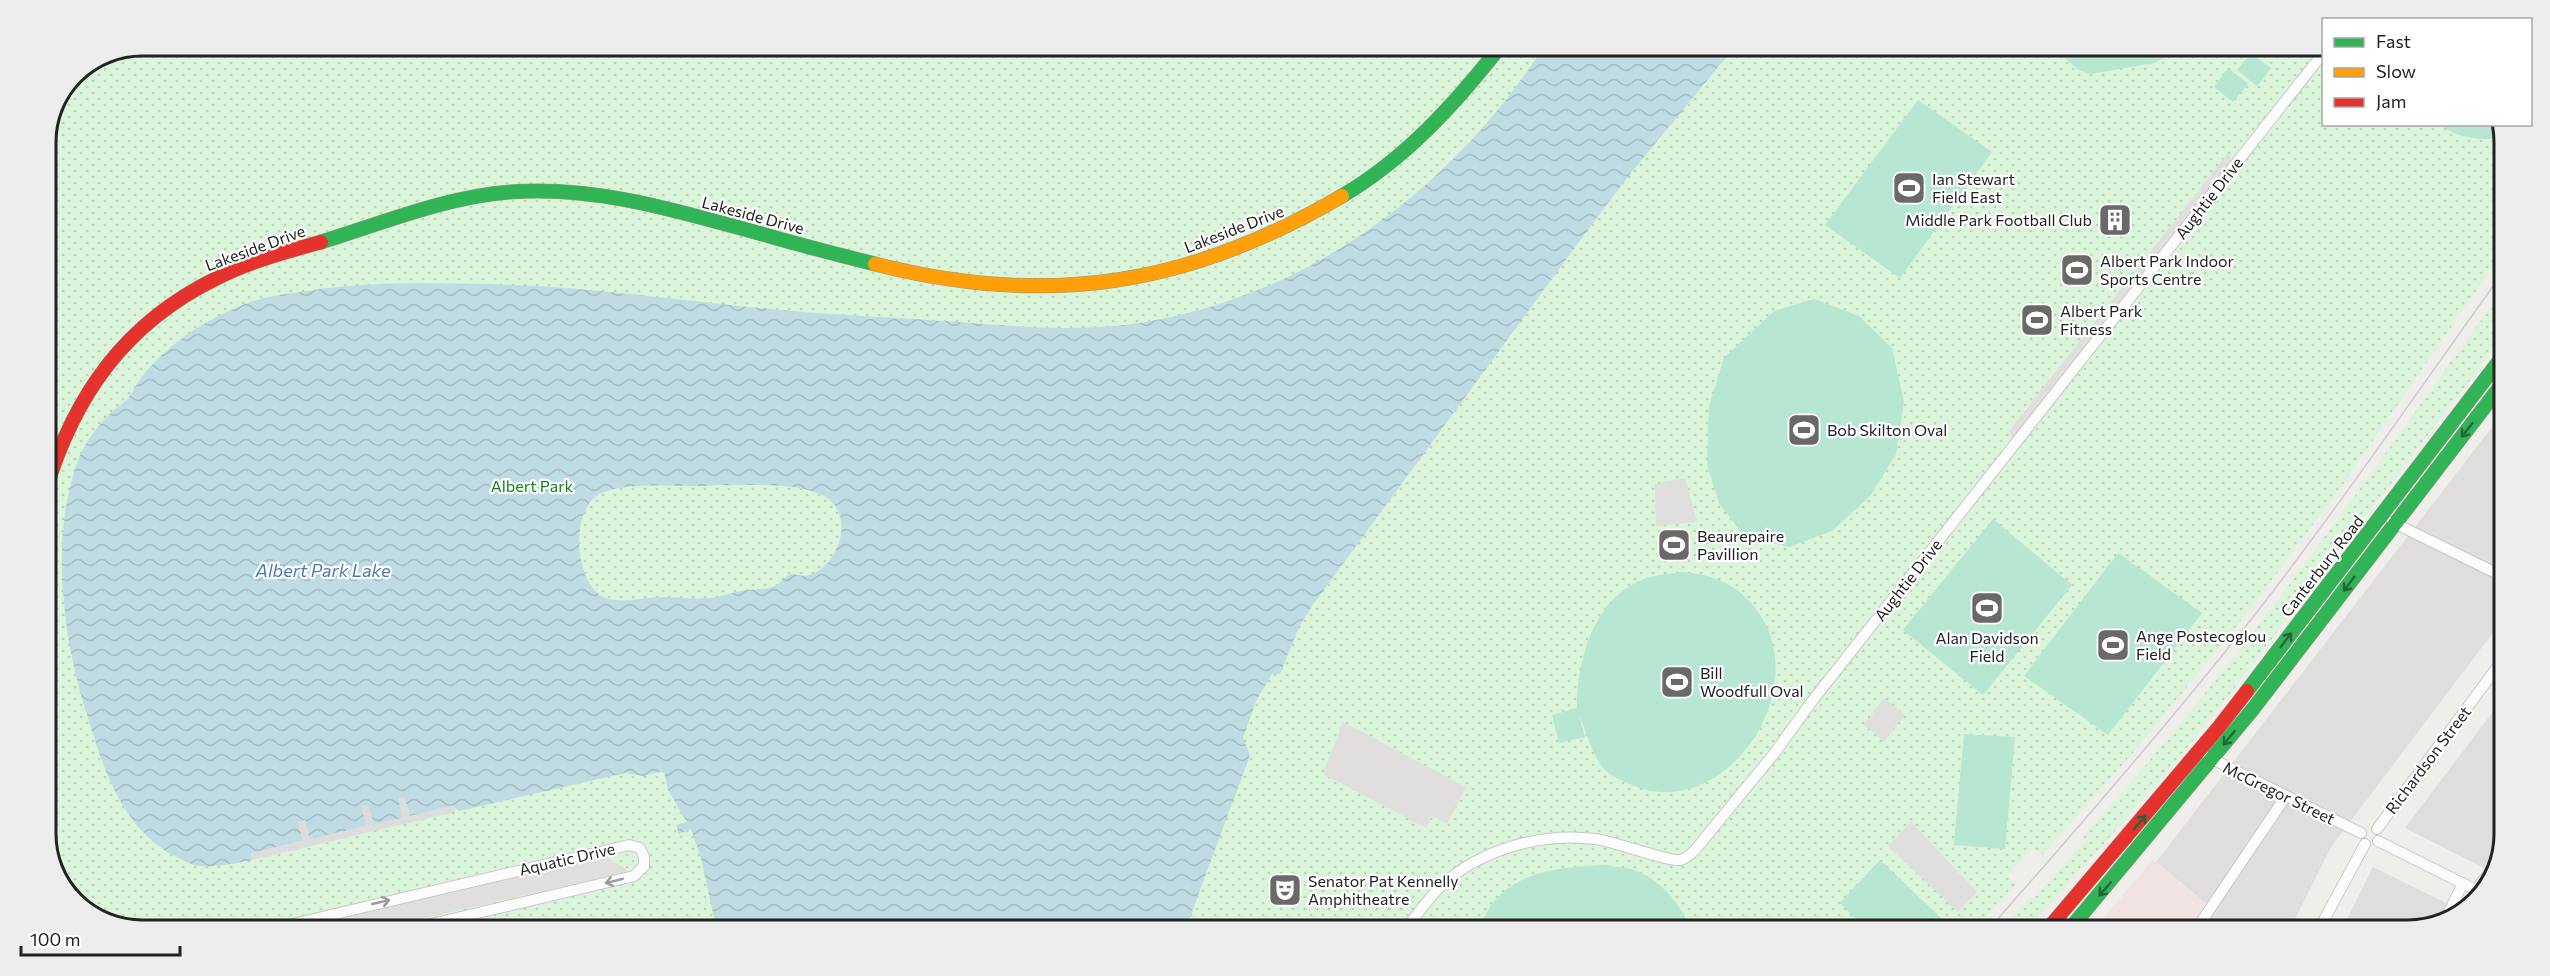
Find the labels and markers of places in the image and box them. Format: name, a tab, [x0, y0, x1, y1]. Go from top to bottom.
place label: Ian Stewart Field East	[1932, 169, 2015, 206]
sports icon: Ian Stewart Field East	[1891, 170, 1927, 206]
building icon: Middle Park Football Club	[2097, 202, 2133, 238]
place label: Middle Park Football Club	[1905, 210, 2092, 229]
place label: Albert Park Indoor Sports Centre	[2100, 251, 2235, 288]
sports icon: Albert Park Indoor Sports Centre	[2059, 252, 2095, 288]
place label: Albert Park Fitness	[2060, 301, 2143, 338]
sports icon: Albert Park Fitness	[2019, 302, 2055, 338]
sports icon: Bob Skilton Oval	[1786, 412, 1822, 448]
place label: Bob Skilton Oval	[1827, 420, 1947, 439]
place label: Beaurepaire Pavillion	[1697, 526, 1784, 563]
sports icon: Beaurepaire Pavillion	[1656, 527, 1692, 563]
sports icon: Alan Davidson Field	[1969, 590, 2005, 626]
place label: Ange Postecoglou Field	[2136, 626, 2266, 663]
sports icon: Ange Postecoglou Field	[2095, 627, 2131, 663]
place label: Alan Davidson Field	[1935, 628, 2039, 665]
place label: Bill Woodfull Oval	[1700, 663, 1804, 700]
sports icon: Bill Woodfull Oval	[1659, 664, 1695, 700]
place label: Senator Pat Kennelly Amphitheatre	[1308, 871, 1459, 908]
theatre icon: Senator Pat Kennelly Amphitheatre	[1267, 872, 1303, 908]

